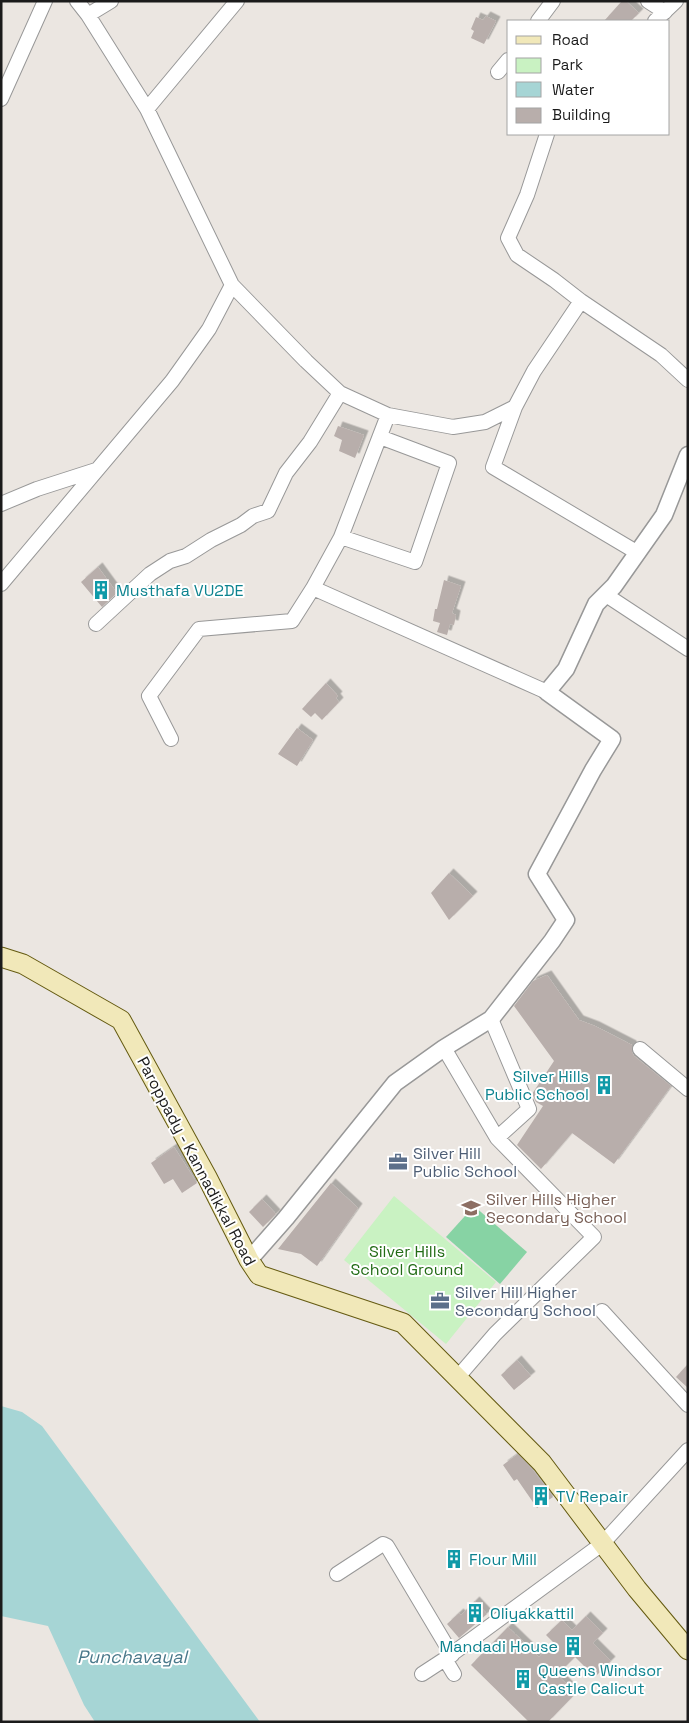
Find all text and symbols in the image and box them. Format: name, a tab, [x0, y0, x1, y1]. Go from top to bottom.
legend	[507, 20, 669, 135]
text: Road	[552, 30, 589, 49]
text: Park	[552, 55, 583, 74]
text: Water	[552, 80, 595, 99]
text: Building	[552, 105, 611, 124]
building icon: Musthafa VU2DE	[90, 579, 112, 601]
place label: Musthafa VU2DE	[116, 580, 244, 601]
street label: Paroppady - Kannadikkal Road	[132, 1053, 261, 1269]
place label: Silver Hills Public School	[485, 1066, 589, 1105]
building icon: Silver Hills Public School	[593, 1074, 615, 1096]
place label: Silver Hill Public School	[413, 1143, 517, 1182]
office icon: Silver Hill Public School	[387, 1151, 409, 1173]
place label: Silver Hills Higher Secondary School	[486, 1189, 627, 1228]
school or university icon: Silver Hills Higher Secondary School	[460, 1197, 482, 1219]
park label: Silver Hills School Ground	[350, 1241, 464, 1280]
place label: Silver Hill Higher Secondary School	[455, 1282, 596, 1321]
office icon: Silver Hill Higher Secondary School	[429, 1290, 451, 1312]
building icon: TV Repair	[530, 1485, 552, 1507]
place label: TV Repair	[556, 1486, 628, 1507]
building icon: Flour Mill	[443, 1548, 465, 1570]
place label: Flour Mill	[469, 1549, 537, 1570]
building icon: Oliyakkattil	[464, 1602, 486, 1624]
place label: Oliyakkattil	[490, 1603, 574, 1624]
building icon: Mandadi House	[562, 1635, 584, 1657]
place label: Mandadi House	[439, 1636, 558, 1657]
water label: Punchavayal	[77, 1645, 190, 1668]
place label: Queens Windsor Castle Calicut	[538, 1660, 662, 1699]
building icon: Queens Windsor Castle Calicut	[512, 1668, 534, 1690]

